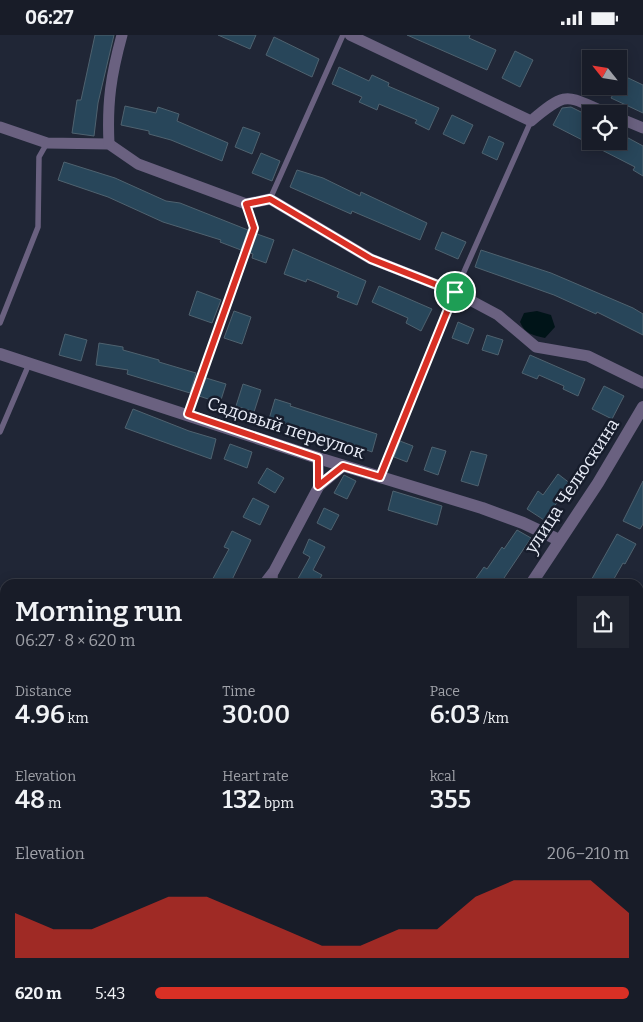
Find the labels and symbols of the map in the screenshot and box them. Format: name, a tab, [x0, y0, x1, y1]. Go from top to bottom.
north arrow	[582, 50, 628, 95]
pin	[434, 271, 476, 313]
street label: Садовый переулок	[205, 392, 368, 464]
street label: улица Челюскина	[520, 414, 624, 559]

